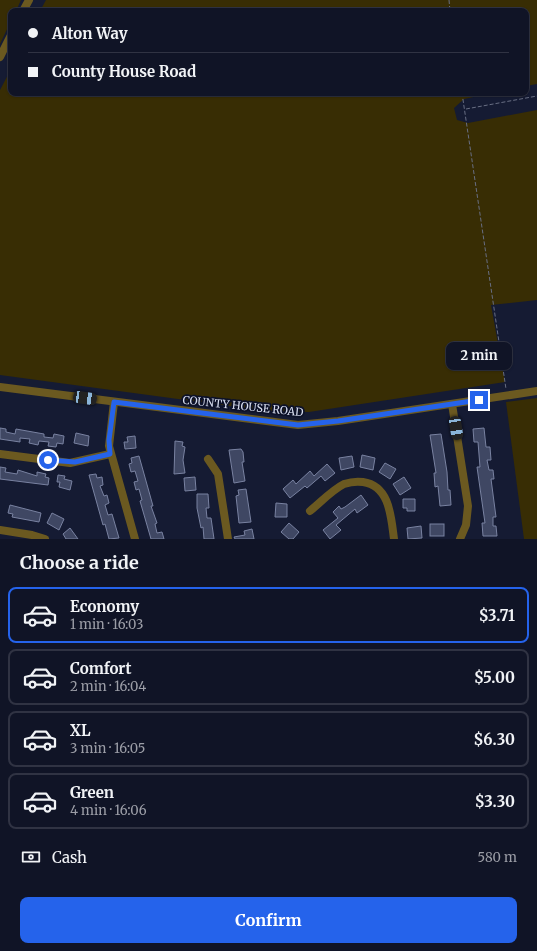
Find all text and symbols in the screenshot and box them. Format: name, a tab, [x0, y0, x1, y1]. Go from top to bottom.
text: Alton Way	[52, 24, 128, 43]
text: County House Road	[52, 62, 196, 81]
callout: 2 min	[446, 342, 512, 370]
text: 2 min	[460, 347, 498, 364]
car	[72, 390, 98, 406]
route end	[470, 391, 488, 409]
street label: COUNTY HOUSE ROAD	[182, 393, 304, 419]
car	[448, 415, 464, 441]
route start	[39, 451, 57, 469]
text: Choose a ride	[20, 551, 139, 574]
icon: car	[22, 597, 58, 633]
text: Economy	[70, 597, 139, 616]
text: $3.71	[479, 606, 515, 625]
text: 1 min · 16:03	[70, 616, 143, 633]
icon: car	[22, 659, 58, 695]
text: Comfort	[70, 659, 131, 678]
text: $5.00	[474, 668, 515, 687]
text: 2 min · 16:04	[70, 678, 146, 695]
icon: car	[22, 721, 58, 757]
text: XL	[70, 721, 91, 740]
text: $6.30	[474, 730, 515, 749]
text: 3 min · 16:05	[70, 740, 145, 757]
icon: car	[22, 783, 58, 819]
text: Green	[70, 783, 114, 802]
text: $3.30	[475, 792, 515, 811]
text: 4 min · 16:06	[70, 802, 147, 819]
icon: cash	[20, 846, 42, 868]
text: Cash	[52, 848, 87, 867]
text: 580 m	[478, 849, 517, 866]
button: Confirm	[20, 897, 517, 943]

